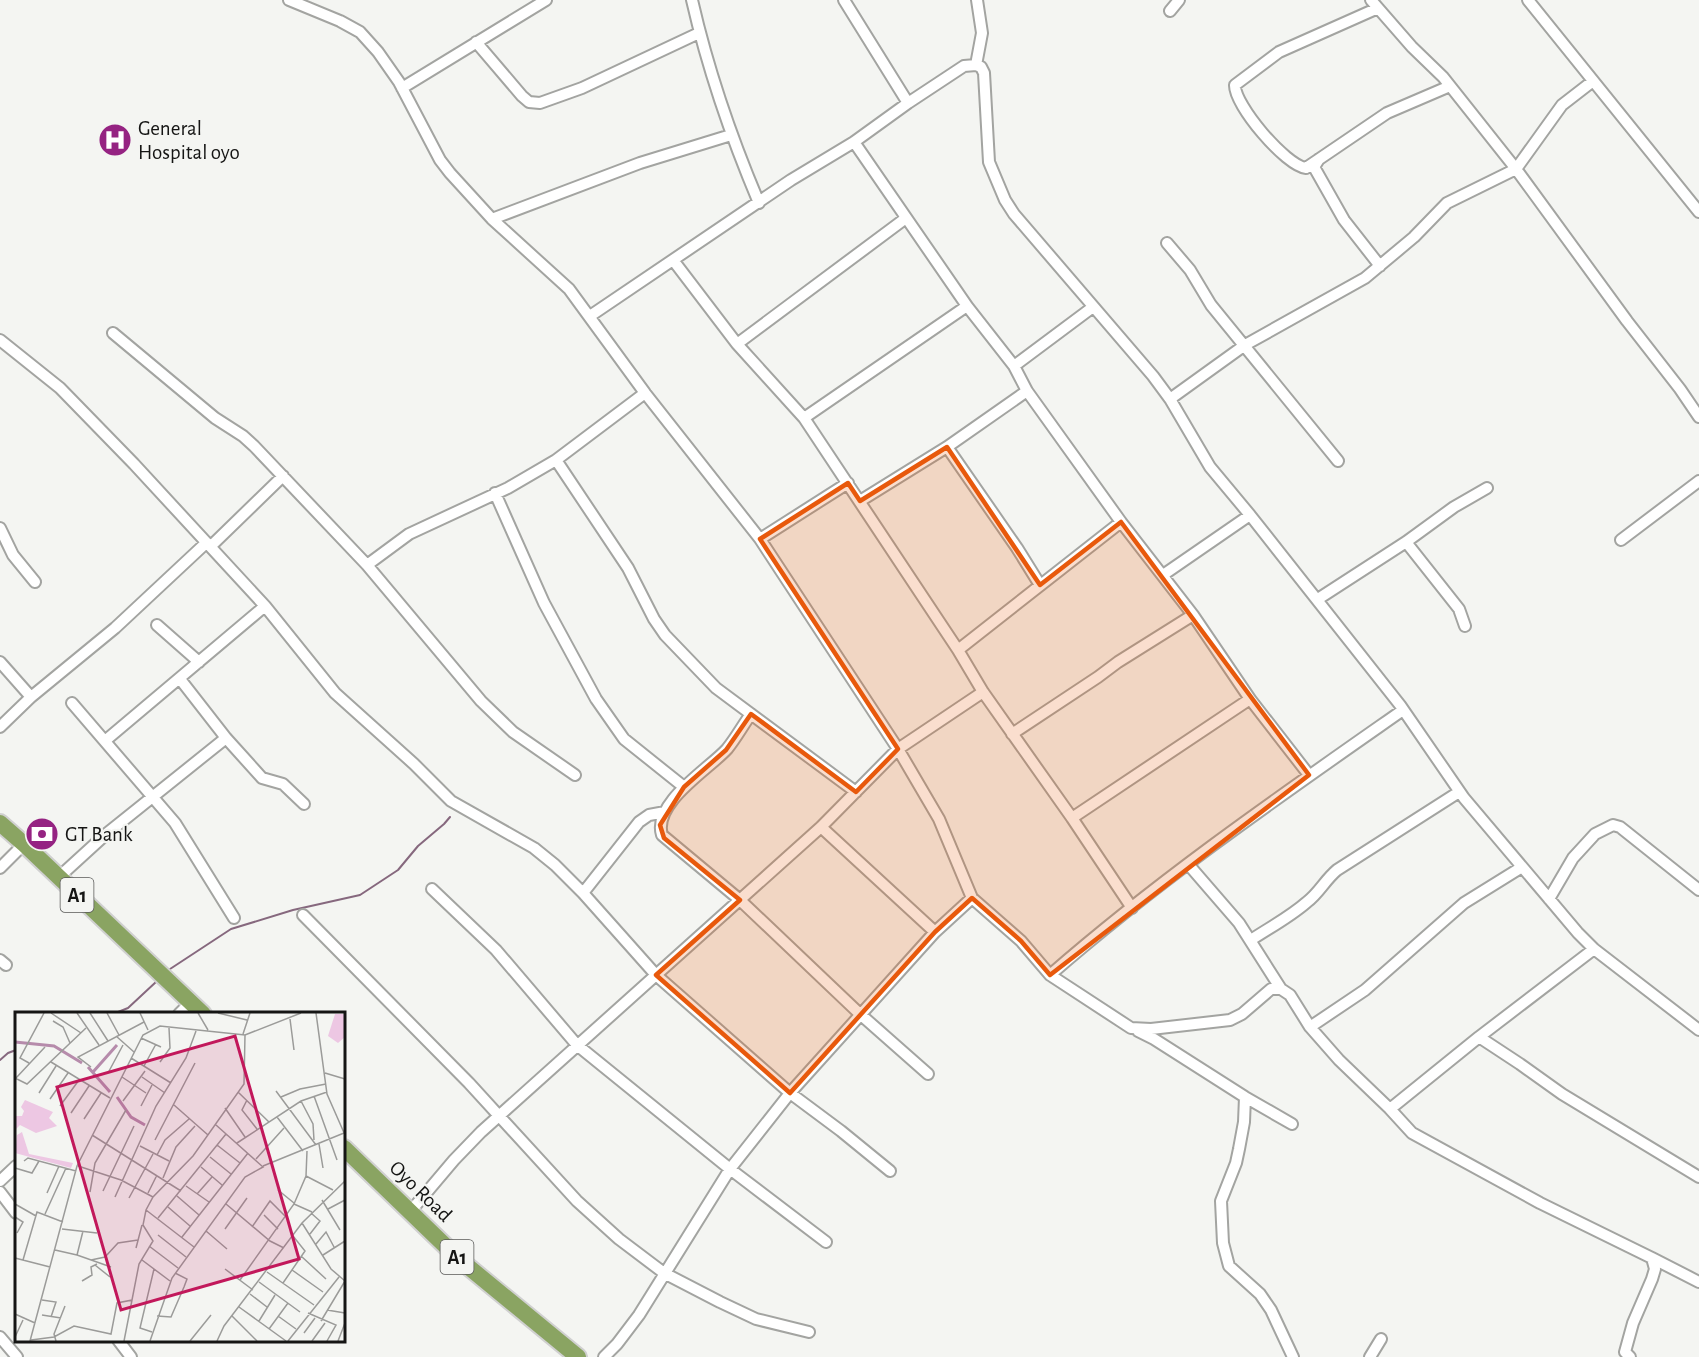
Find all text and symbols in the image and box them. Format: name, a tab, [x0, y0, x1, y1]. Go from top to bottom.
place label: General Hospital oyo	[138, 118, 240, 163]
hospital icon: General Hospital oyo	[97, 122, 133, 158]
bank icon: GT Bank	[24, 816, 60, 852]
place label: GT Bank	[65, 824, 133, 845]
road number: A1	[60, 878, 94, 912]
inset map	[15, 1012, 345, 1342]
street label: Oyo Road	[385, 1157, 456, 1226]
road number: A1	[440, 1240, 474, 1274]

